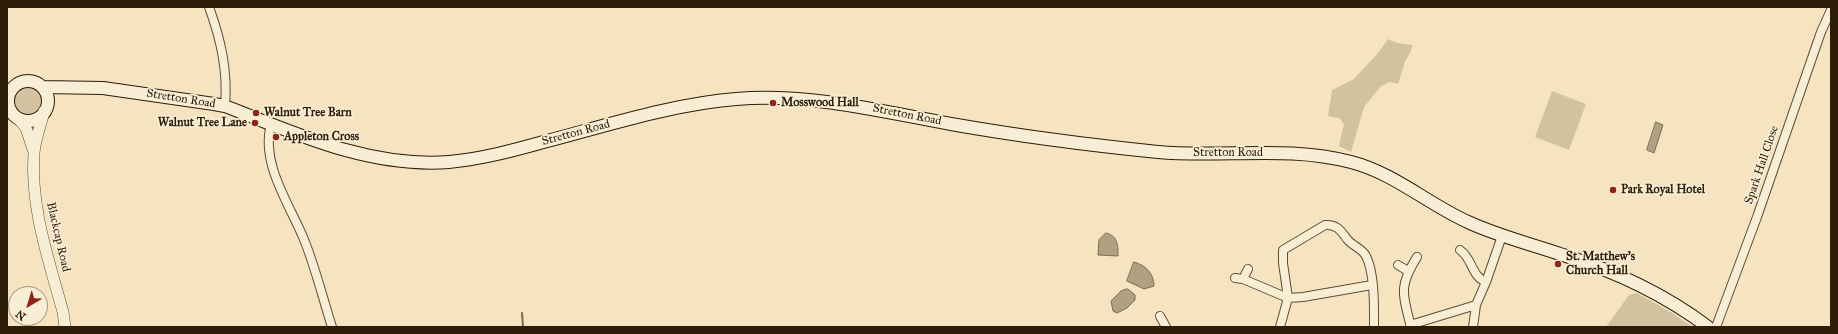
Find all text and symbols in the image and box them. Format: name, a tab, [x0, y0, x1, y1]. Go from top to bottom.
street label: Stretton Road	[145, 86, 217, 112]
place label: Mosswood Hall	[781, 96, 859, 110]
marker: Mosswood Hall	[768, 98, 778, 108]
street label: Stretton Road	[871, 101, 943, 129]
place label: Walnut Tree Barn	[264, 106, 352, 120]
marker: Walnut Tree Barn	[251, 108, 261, 118]
place label: Walnut Tree Lane	[158, 116, 247, 130]
street label: Stretton Road	[540, 117, 612, 149]
marker: Walnut Tree Lane	[250, 118, 260, 128]
street label: Spark Hall Close	[1742, 124, 1782, 206]
place label: Appleton Cross	[284, 130, 359, 144]
marker: Appleton Cross	[271, 132, 281, 142]
street label: Stretton Road	[1193, 146, 1263, 160]
place label: Park Royal Hotel	[1621, 183, 1705, 197]
marker: Park Royal Hotel	[1608, 185, 1618, 195]
street label: Blackcap Road	[43, 201, 73, 273]
place label: St. Matthew's Church Hall	[1566, 250, 1635, 278]
marker: St. Matthew's Church Hall	[1553, 259, 1563, 269]
north arrow	[8, 286, 48, 326]
text: N	[13, 307, 29, 323]

